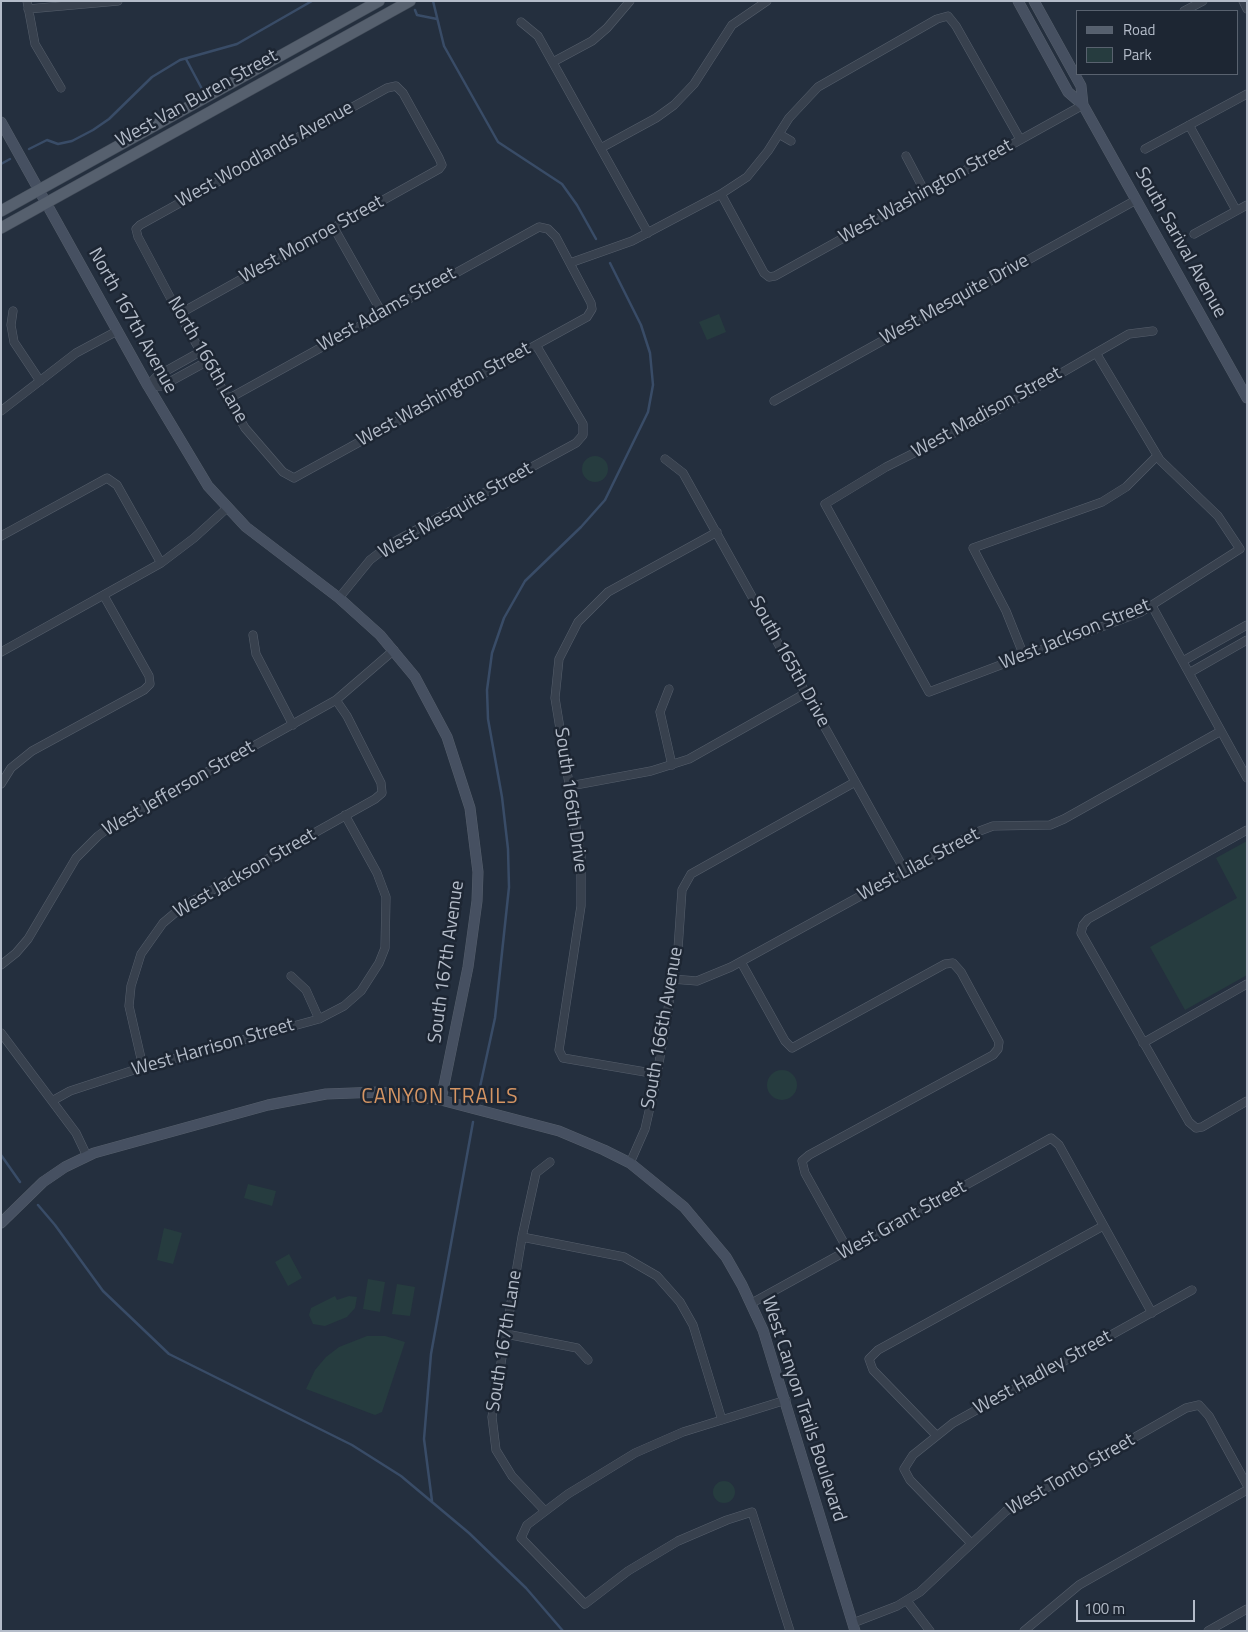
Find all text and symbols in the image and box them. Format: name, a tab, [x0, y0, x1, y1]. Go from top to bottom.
legend	[1076, 10, 1238, 75]
text: Road	[1123, 18, 1155, 41]
text: Park	[1123, 43, 1152, 66]
street label: West Van Buren Street	[112, 45, 282, 153]
street label: West Woodlands Avenue	[172, 97, 358, 213]
street label: West Washington Street	[835, 135, 1017, 249]
street label: South Sarival Avenue	[1129, 164, 1231, 322]
street label: West Monroe Street	[236, 191, 388, 289]
street label: North 167th Avenue	[83, 244, 181, 398]
street label: West Mesquite Drive	[877, 250, 1033, 350]
street label: West Adams Street	[314, 263, 460, 357]
street label: North 166th Lane	[162, 293, 252, 427]
street label: West Washington Street	[353, 338, 535, 452]
street label: West Madison Street	[908, 362, 1066, 464]
street label: West Mesquite Street	[375, 458, 537, 564]
street label: South 165th Drive	[744, 593, 834, 731]
street label: West Jackson Street	[996, 594, 1154, 676]
street label: South 166th Drive	[549, 726, 591, 874]
street label: West Jefferson Street	[99, 736, 259, 842]
street label: West Lilac Street	[854, 823, 984, 907]
street label: West Jackson Street	[170, 824, 320, 924]
street label: South 167th Avenue	[424, 879, 470, 1045]
street label: South 166th Avenue	[638, 945, 688, 1111]
street label: West Harrison Street	[129, 1014, 297, 1082]
district label: CANYON TRAILS	[360, 1085, 520, 1111]
street label: West Grant Street	[834, 1176, 970, 1266]
street label: South 167th Lane	[483, 1269, 527, 1413]
street label: West Canyon Trails Boulevard	[756, 1293, 850, 1525]
street label: West Hadley Street	[970, 1326, 1116, 1420]
street label: West Tonto Street	[1003, 1429, 1139, 1521]
scale bar	[1078, 1590, 1197, 1622]
text: 100 m	[1084, 1597, 1125, 1620]

